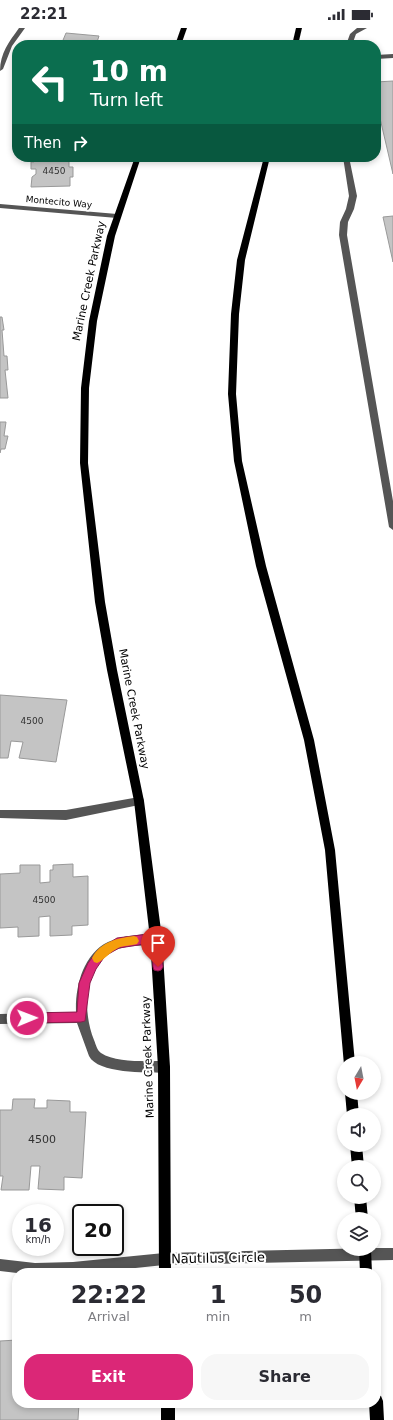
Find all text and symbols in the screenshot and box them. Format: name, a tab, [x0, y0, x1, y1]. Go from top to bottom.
text: 22:21	[20, 5, 68, 23]
text: 10 m	[90, 55, 168, 88]
icon: left	[24, 56, 76, 108]
text: Turn left	[90, 89, 163, 110]
icon: right	[69, 132, 91, 154]
text: Then	[24, 134, 61, 152]
house number: 4450	[43, 166, 66, 176]
street label: Montecito Way	[25, 194, 93, 210]
street label: Marine Creek Parkway	[70, 219, 108, 342]
street label: Marine Creek Parkway	[116, 648, 152, 771]
house number: 4500	[21, 716, 44, 726]
house number: 4500	[33, 895, 56, 905]
pin	[141, 926, 175, 967]
icon: arrive	[147, 932, 169, 954]
street label: Marine Creek Parkway	[139, 995, 157, 1118]
position arrow	[6, 997, 48, 1039]
north arrow	[337, 1056, 381, 1100]
map controls	[337, 1056, 381, 1256]
button: sound	[337, 1108, 381, 1152]
house number: 4500	[28, 1133, 56, 1146]
button: search	[337, 1160, 381, 1204]
speed limit sign: 20	[72, 1204, 124, 1256]
button: layers	[337, 1212, 381, 1256]
text: 16	[24, 1213, 52, 1237]
text: km/h	[25, 1234, 51, 1245]
street label: Nautilus Circle	[171, 1250, 265, 1266]
text: 22:22	[71, 1281, 147, 1309]
text: 1	[210, 1281, 226, 1309]
text: 50	[289, 1281, 322, 1309]
text: Arrival	[88, 1309, 130, 1324]
text: min	[206, 1309, 230, 1324]
text: m	[299, 1309, 312, 1324]
button: Exit	[24, 1354, 193, 1400]
button: Share	[201, 1354, 369, 1400]

